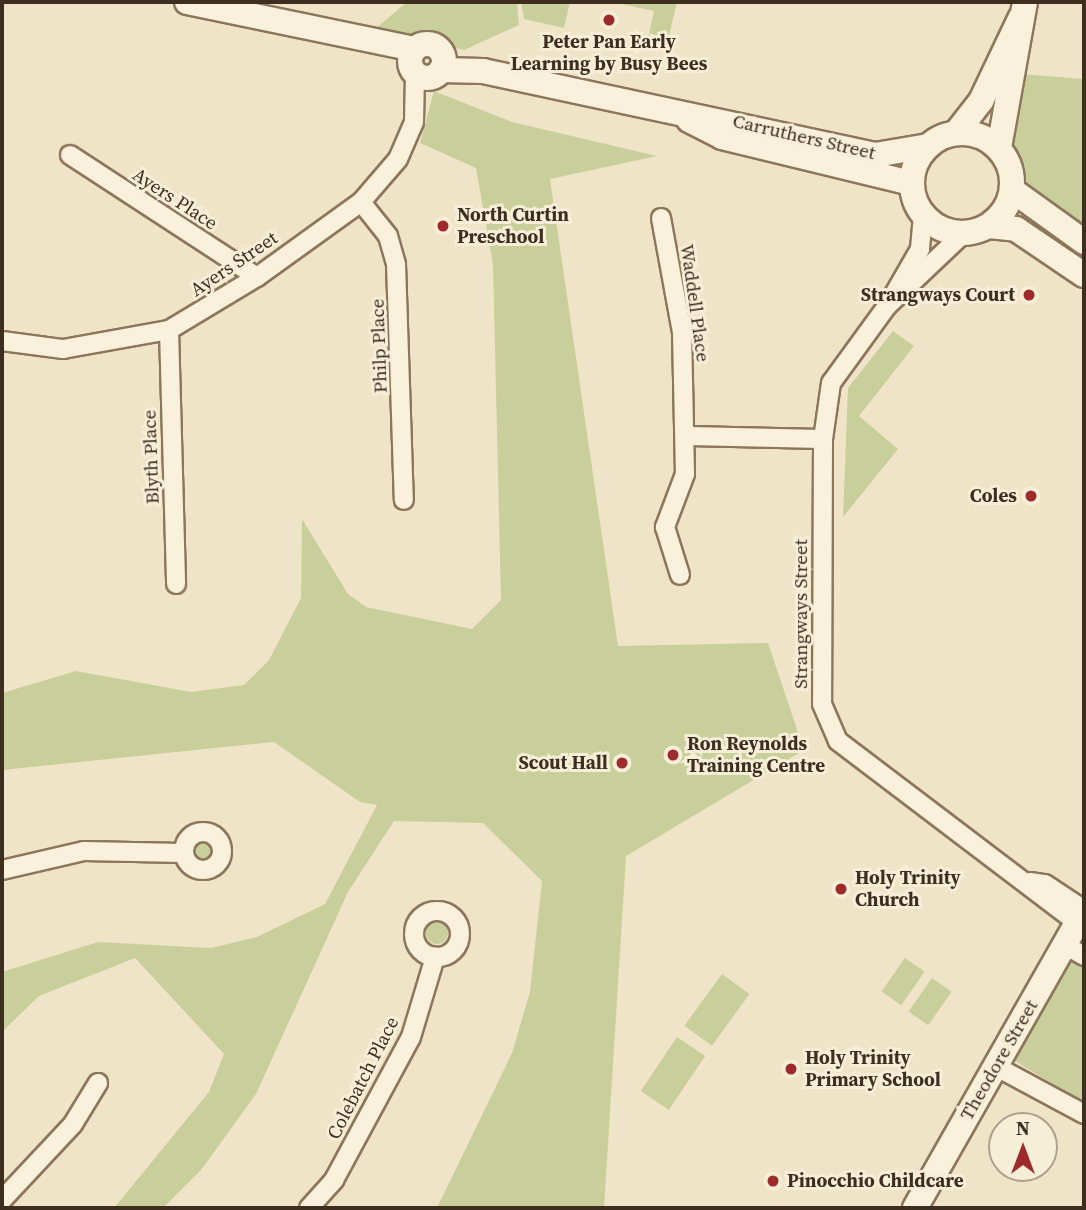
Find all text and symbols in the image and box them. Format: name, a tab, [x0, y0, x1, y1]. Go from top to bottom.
marker: Peter Pan Early Learning by Busy Bees	[601, 12, 617, 28]
place label: Peter Pan Early Learning by Busy Bees	[511, 31, 707, 75]
street label: Carruthers Street	[730, 110, 878, 164]
street label: Ayers Place	[128, 163, 222, 235]
place label: North Curtin Preschool	[457, 204, 569, 248]
marker: North Curtin Preschool	[435, 218, 451, 234]
street label: Ayers Street	[186, 226, 282, 302]
street label: Waddell Place	[675, 243, 715, 363]
place label: Strangways Court	[861, 284, 1015, 306]
marker: Strangways Court	[1021, 287, 1037, 303]
street label: Philp Place	[366, 298, 392, 394]
street label: Blyth Place	[138, 409, 164, 505]
place label: Coles	[970, 485, 1017, 507]
marker: Coles	[1023, 488, 1039, 504]
street label: Strangways Street	[790, 539, 812, 689]
place label: Ron Reynolds Training Centre	[687, 733, 825, 777]
marker: Ron Reynolds Training Centre	[665, 747, 681, 763]
place label: Scout Hall	[519, 752, 608, 774]
marker: Scout Hall	[614, 755, 630, 771]
place label: Holy Trinity Church	[855, 867, 961, 911]
marker: Holy Trinity Church	[833, 881, 849, 897]
street label: Theodore Street	[955, 996, 1043, 1124]
street label: Colebatch Place	[322, 1013, 404, 1143]
place label: Holy Trinity Primary School	[805, 1047, 941, 1091]
marker: Holy Trinity Primary School	[783, 1061, 799, 1077]
north arrow	[988, 1112, 1058, 1182]
text: N	[1016, 1115, 1030, 1141]
place label: Pinocchio Childcare	[787, 1170, 964, 1192]
marker: Pinocchio Childcare	[765, 1173, 781, 1189]

